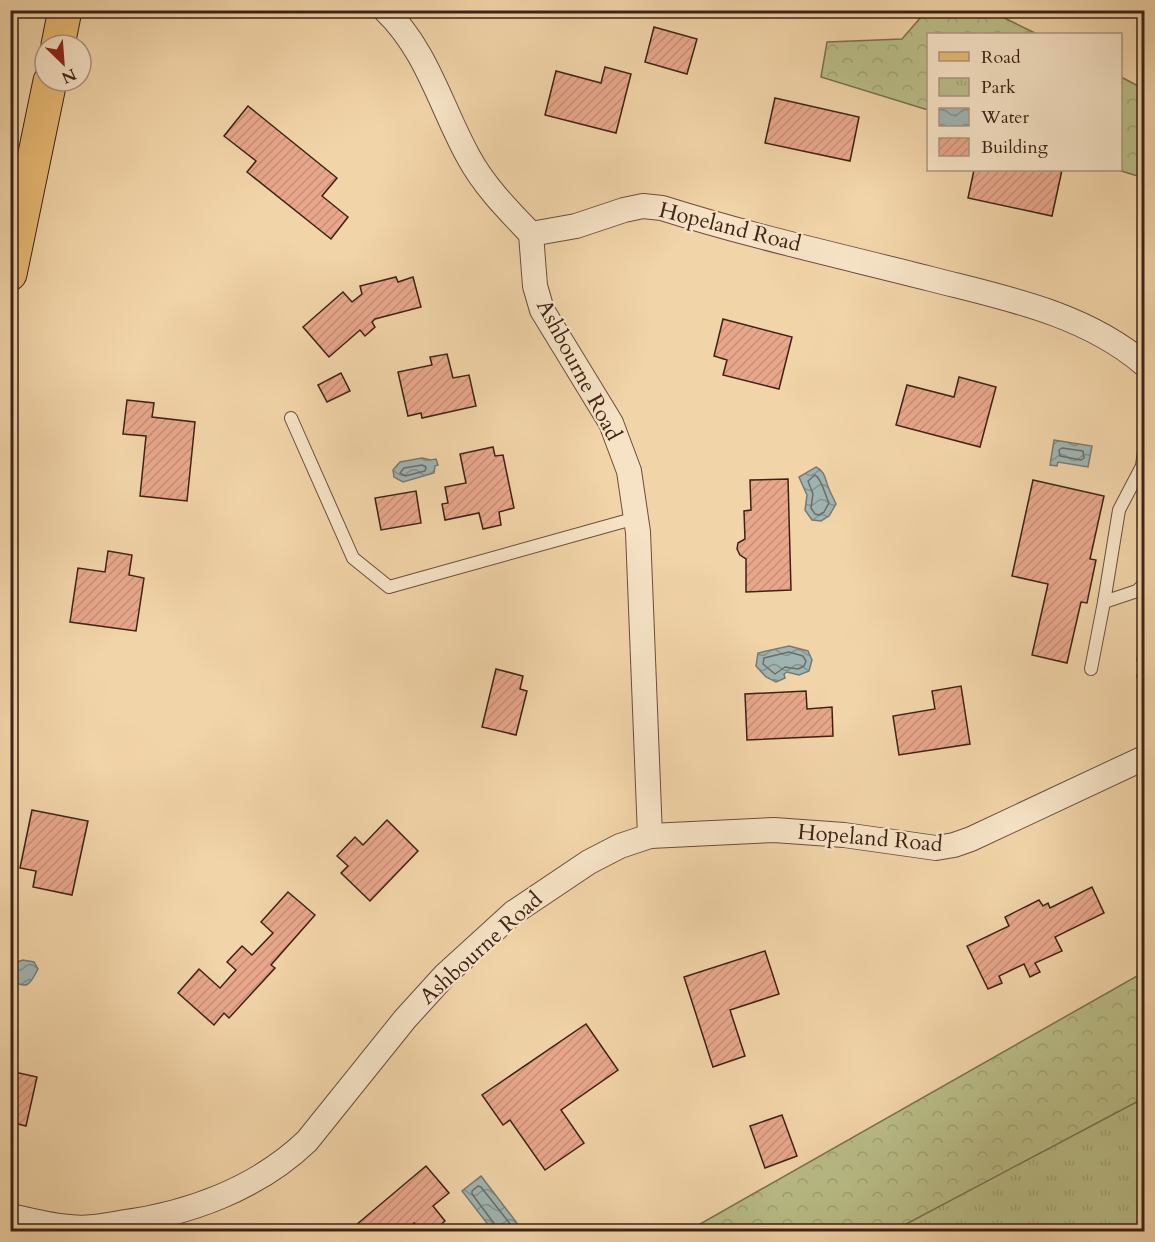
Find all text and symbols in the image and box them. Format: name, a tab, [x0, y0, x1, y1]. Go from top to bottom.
north arrow	[33, 33, 93, 93]
legend	[927, 33, 1122, 171]
text: Road	[981, 45, 1021, 70]
text: N	[58, 63, 80, 89]
text: Park	[981, 75, 1016, 100]
text: Water	[980, 105, 1030, 130]
text: Building	[981, 135, 1049, 160]
street label: Hopeland Road	[656, 195, 805, 259]
street label: Ashbourne Road	[529, 294, 629, 446]
street label: Hopeland Road	[796, 817, 944, 859]
street label: Ashbourne Road	[413, 885, 549, 1011]

